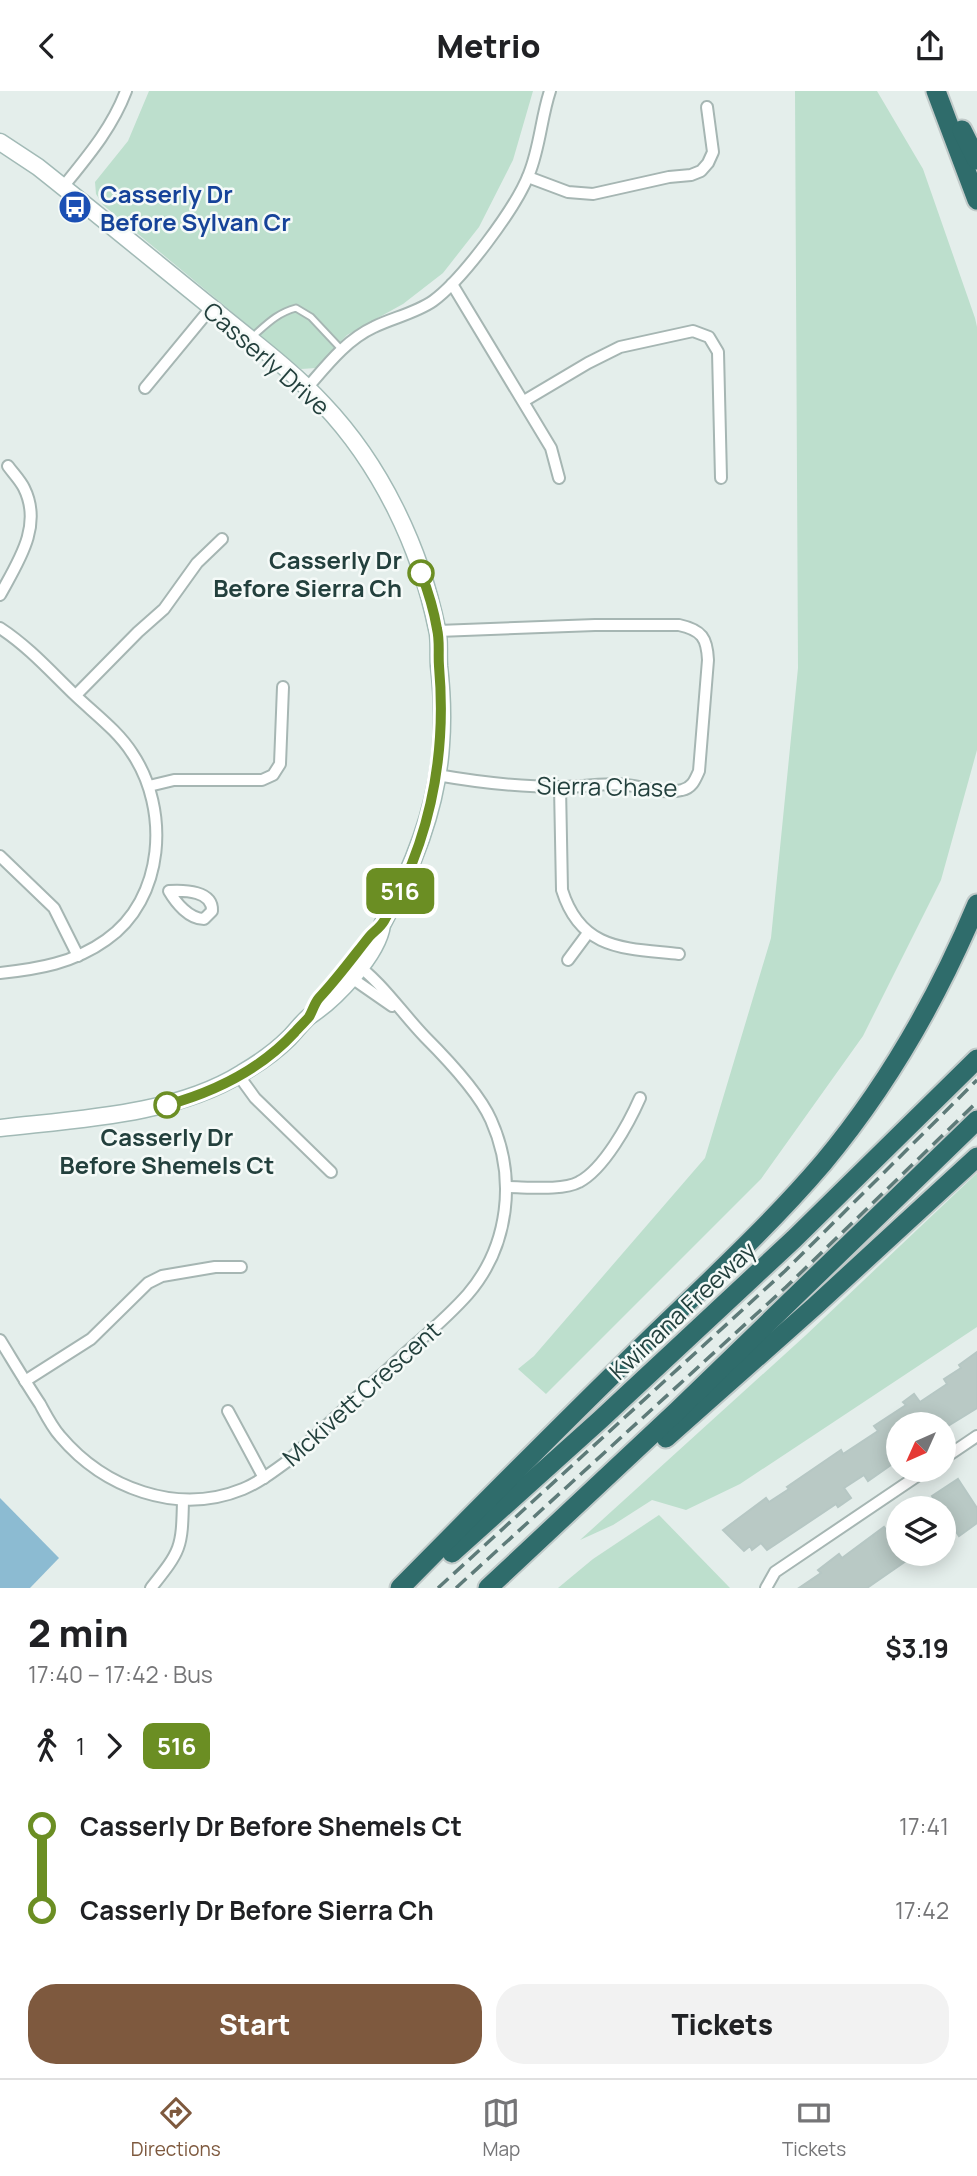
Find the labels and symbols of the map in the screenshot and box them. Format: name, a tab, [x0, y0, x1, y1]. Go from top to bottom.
place label: Casserly Dr Before Sylvan Cr	[100, 177, 291, 238]
bus stop icon: Casserly Dr Before Sylvan Cr	[56, 188, 94, 226]
street label: Casserly Drive	[197, 294, 337, 422]
place label: Casserly Dr Before Sierra Ch	[213, 543, 402, 604]
marker: Casserly Dr Before Sierra Ch	[408, 560, 434, 586]
street label: Sierra Chase	[536, 768, 678, 804]
line badge: 516	[360, 868, 440, 914]
marker: Casserly Dr Before Shemels Ct	[154, 1092, 180, 1118]
place label: Casserly Dr Before Shemels Ct	[60, 1120, 274, 1181]
street label: Kwinana Freeway	[602, 1233, 763, 1387]
street label: Mckivett Crescent	[275, 1313, 447, 1473]
north arrow	[886, 1412, 956, 1482]

